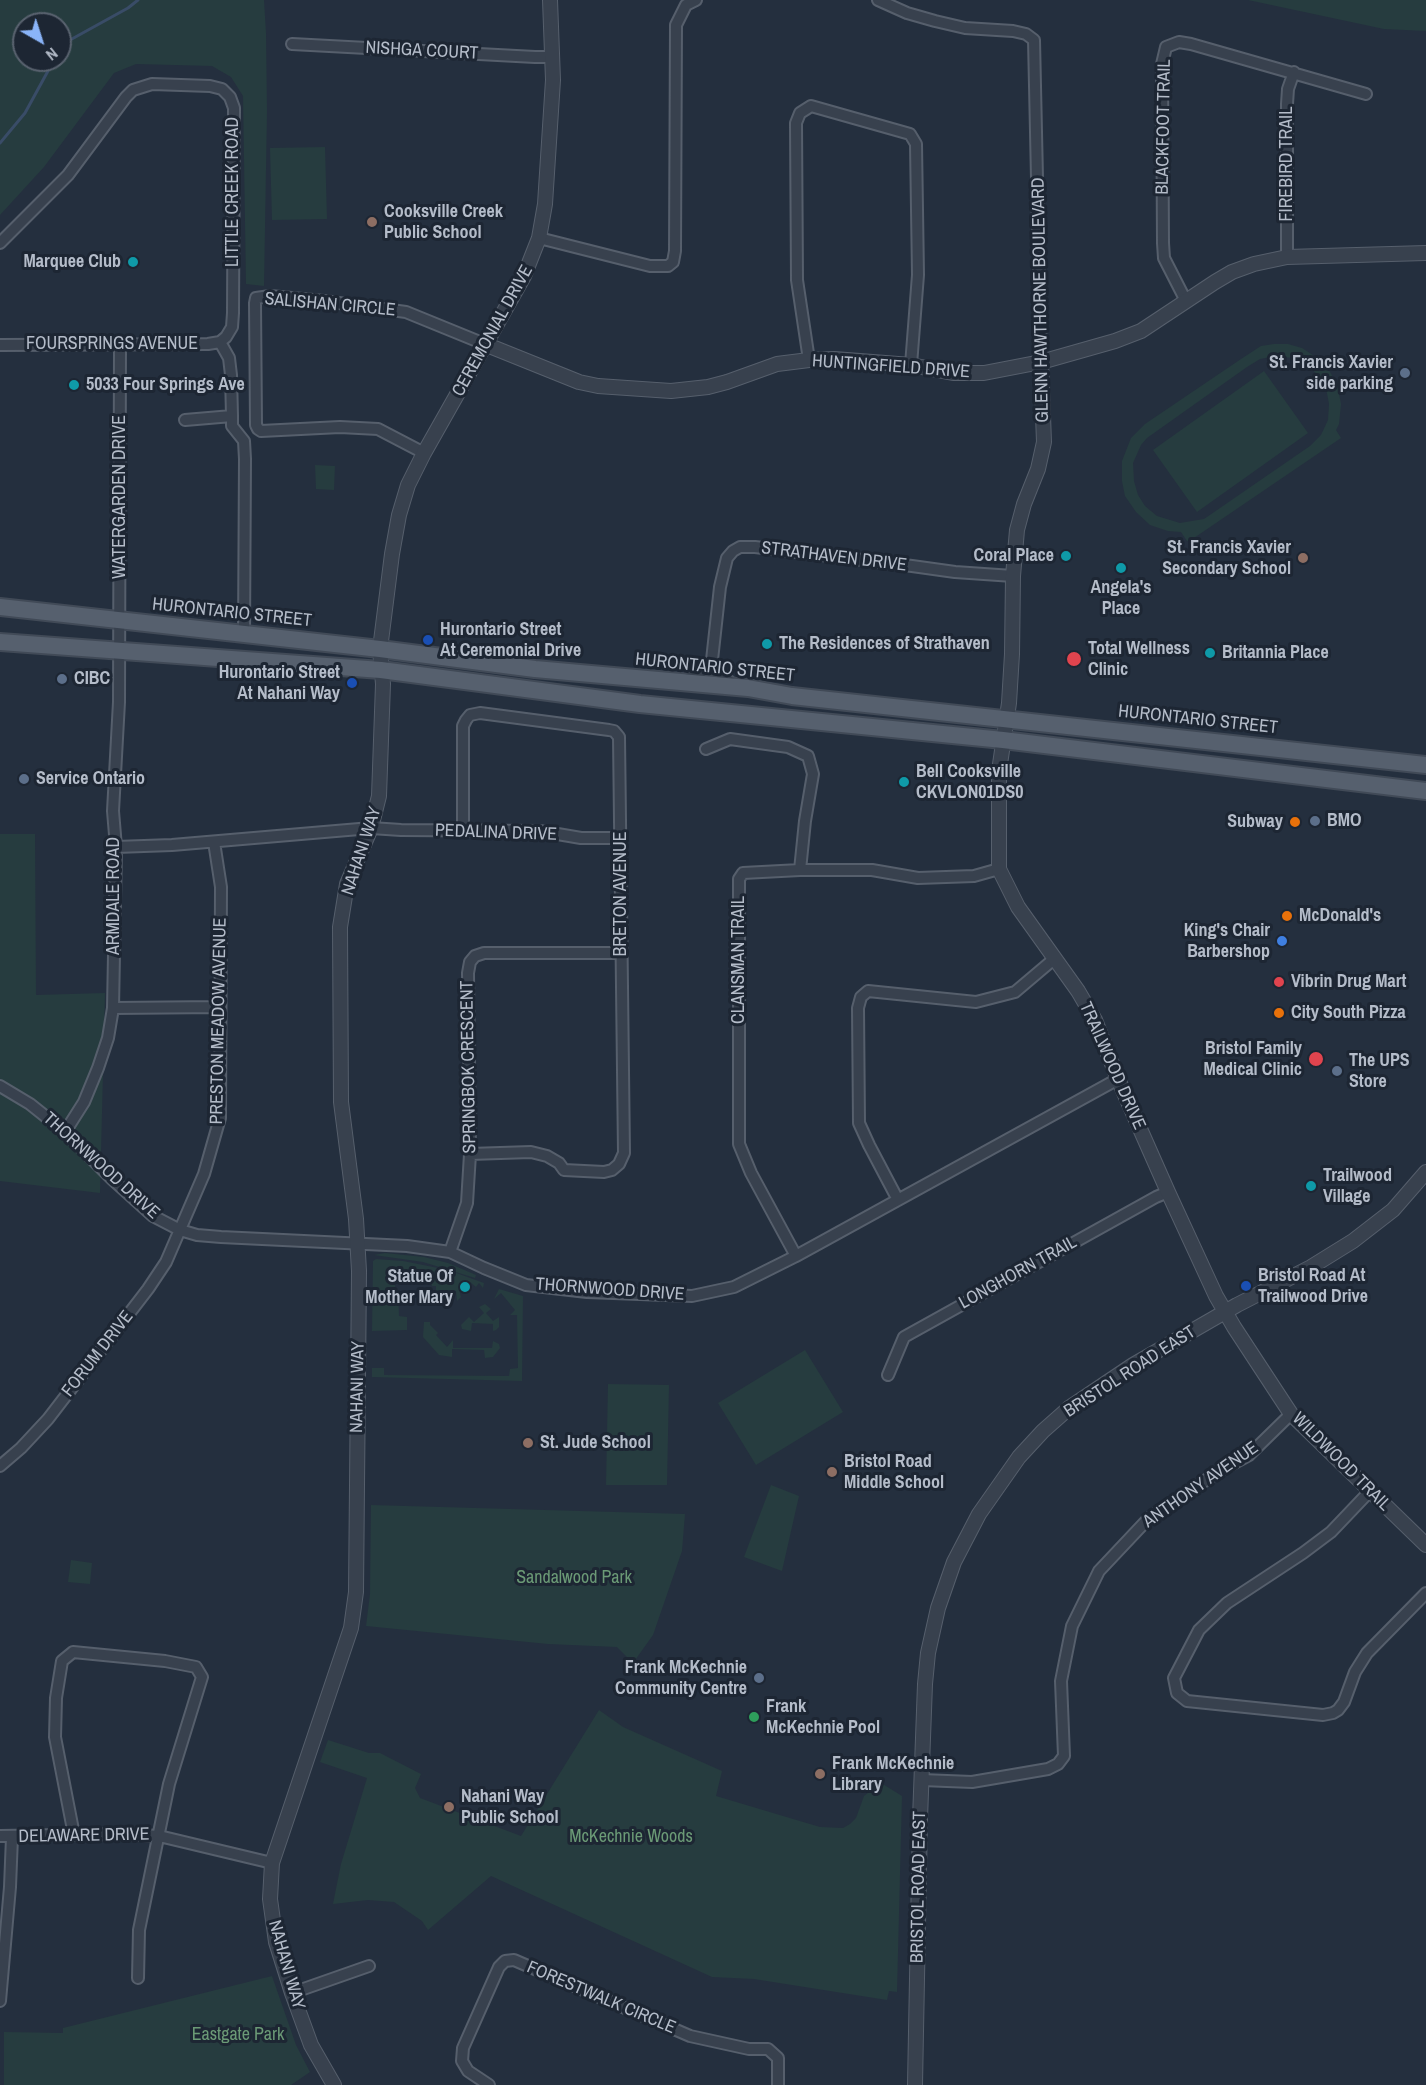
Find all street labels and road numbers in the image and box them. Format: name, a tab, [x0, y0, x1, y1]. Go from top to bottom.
street label: NISHGA COURT	[365, 37, 479, 65]
street label: BLACKFOOT TRAIL	[1152, 59, 1176, 195]
street label: FIREBIRD TRAIL	[1276, 107, 1298, 221]
street label: LITTLE CREEK ROAD	[222, 117, 244, 267]
street label: GLENN HAWTHORNE BOULEVARD	[1028, 177, 1054, 423]
street label: CEREMONIAL DRIVE	[448, 262, 538, 400]
street label: SALISHAN CIRCLE	[264, 289, 396, 321]
street label: FOURSPRINGS AVENUE	[26, 333, 198, 355]
street label: HUNTINGFIELD DRIVE	[811, 351, 971, 383]
street label: WATERGARDEN DRIVE	[109, 415, 131, 579]
street label: STRATHAVEN DRIVE	[760, 537, 908, 577]
street label: HURONTARIO STREET	[151, 594, 313, 632]
street label: HURONTARIO STREET	[634, 649, 796, 687]
street label: HURONTARIO STREET	[1117, 701, 1279, 739]
street label: NAHANI WAY	[338, 804, 386, 898]
street label: PEDALINA DRIVE	[435, 820, 557, 846]
street label: BRETON AVENUE	[610, 832, 632, 956]
street label: ARMDALE ROAD	[103, 837, 125, 955]
street label: CLANSMAN TRAIL	[728, 896, 750, 1024]
street label: PRESTON MEADOW AVENUE	[206, 917, 232, 1125]
street label: SPRINGBOK CRESCENT	[457, 980, 481, 1154]
street label: TRAILWOOD DRIVE	[1074, 999, 1150, 1133]
street label: THORNWOOD DRIVE	[38, 1108, 164, 1224]
street label: LONGHORN TRAIL	[955, 1232, 1081, 1314]
street label: THORNWOOD DRIVE	[535, 1274, 685, 1306]
street label: FORUM DRIVE	[58, 1307, 138, 1401]
street label: BRISTOL ROAD EAST	[1060, 1321, 1200, 1423]
street label: NAHANI WAY	[346, 1341, 370, 1433]
street label: WILDWOOD TRAIL	[1287, 1408, 1395, 1516]
street label: ANTHONY AVENUE	[1139, 1437, 1263, 1533]
street label: BRISTOL ROAD EAST	[907, 1811, 931, 1963]
street label: DELAWARE DRIVE	[18, 1824, 150, 1848]
street label: NAHANI WAY	[263, 1918, 309, 2012]
street label: FORESTWALK CIRCLE	[523, 1957, 679, 2039]

